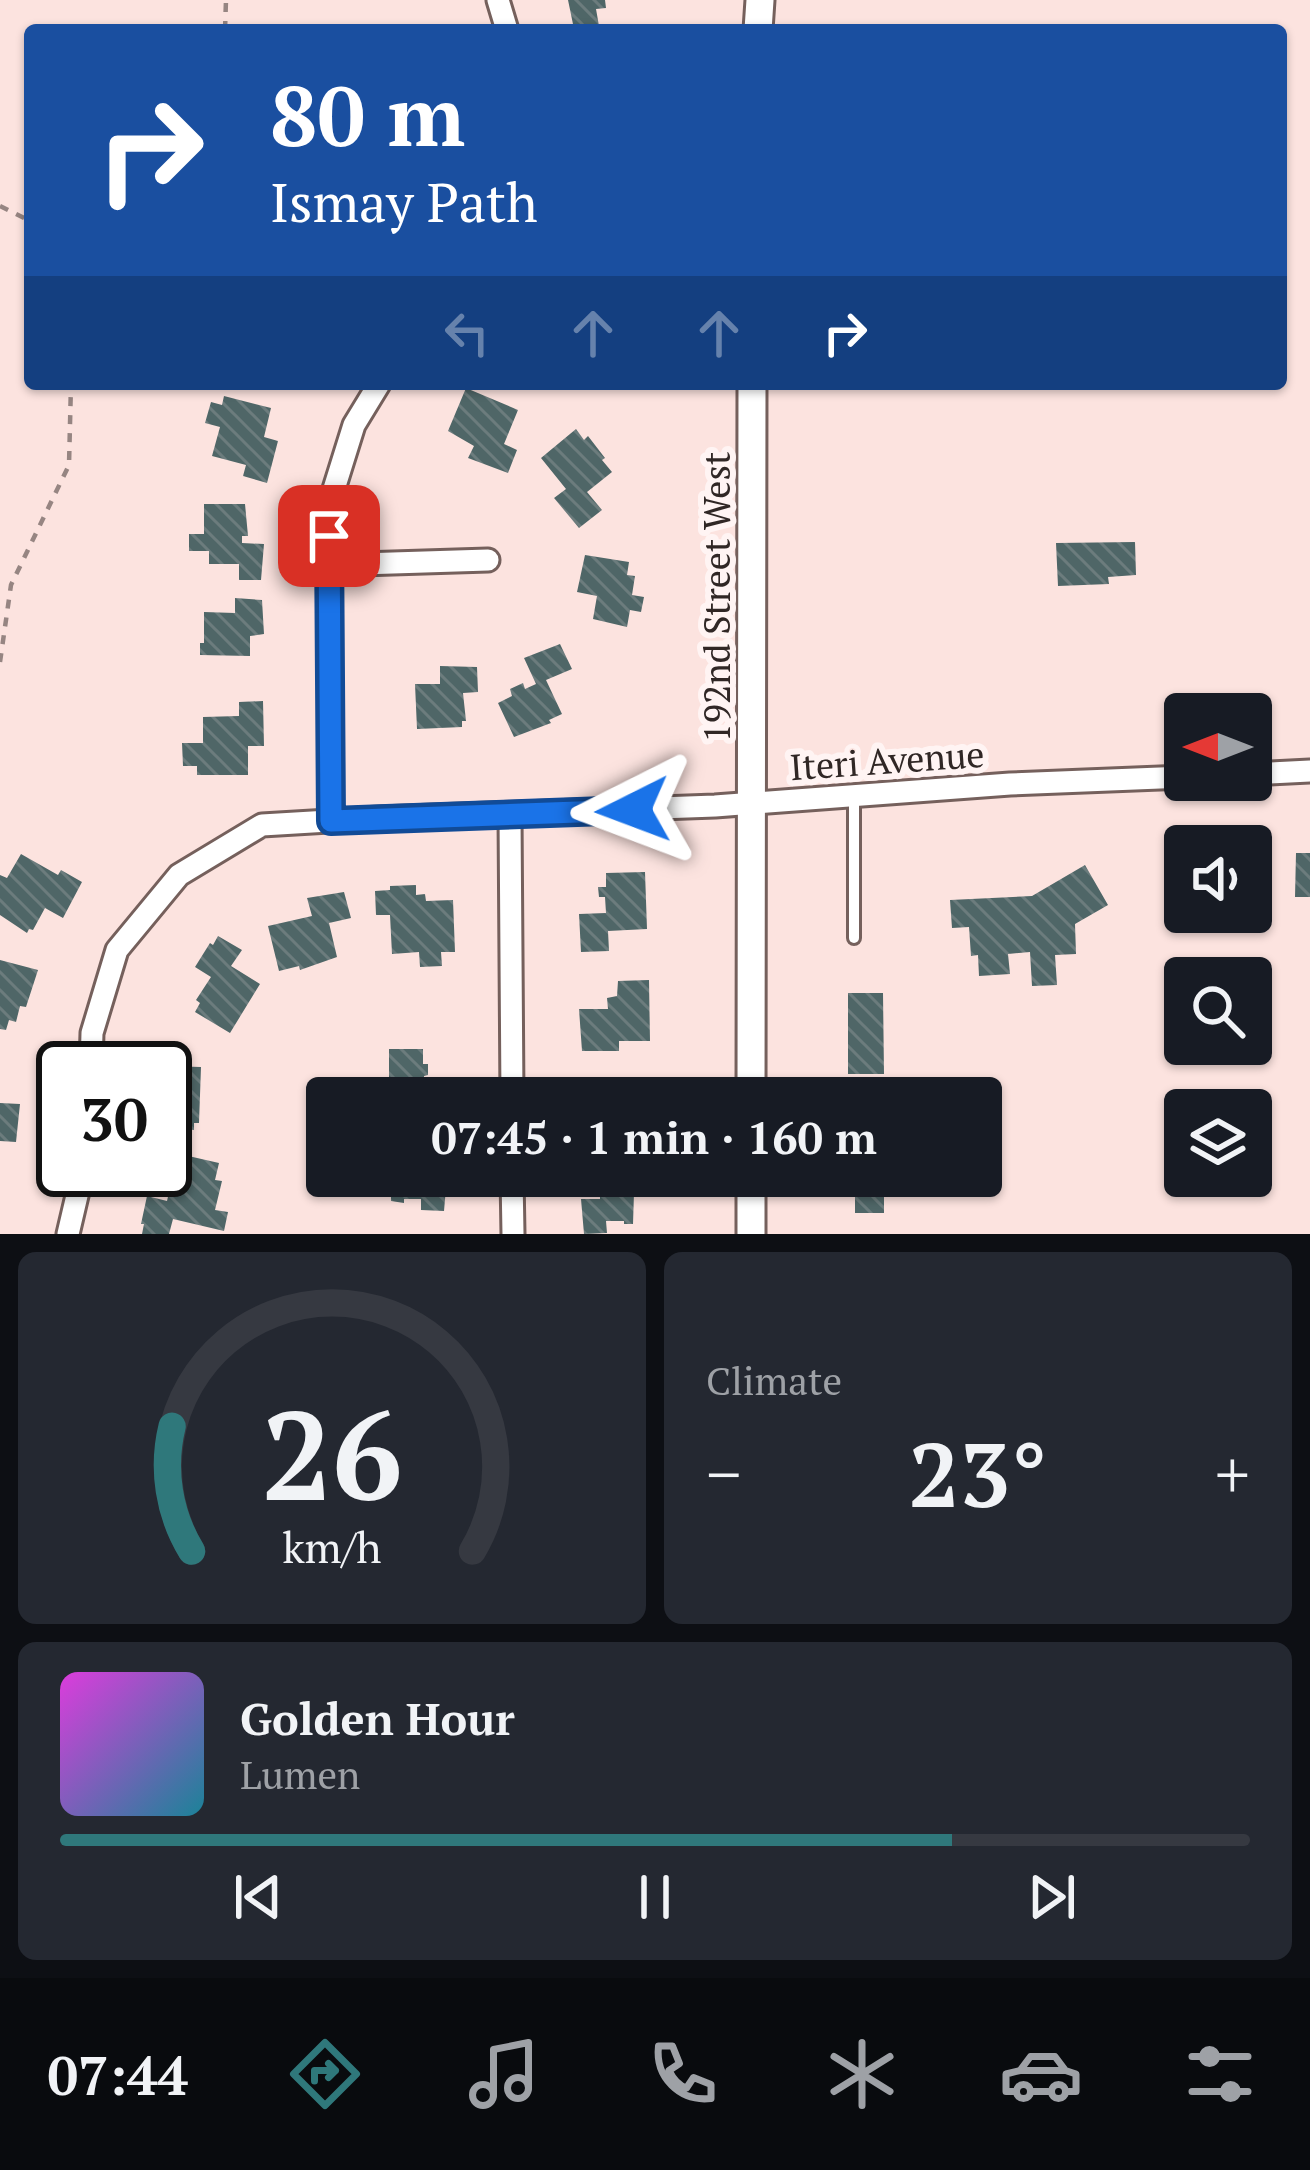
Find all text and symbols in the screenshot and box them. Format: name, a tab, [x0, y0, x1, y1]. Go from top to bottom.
text: 80 m	[270, 59, 465, 170]
icon: right	[72, 72, 228, 228]
text: Ismay Path	[270, 166, 538, 237]
icon: left	[434, 300, 500, 366]
icon: ahead	[560, 300, 626, 366]
icon: ahead	[686, 300, 752, 366]
icon: right	[812, 300, 878, 366]
street label: 192nd Street West	[693, 452, 740, 742]
pin	[278, 485, 380, 587]
icon: arrive	[296, 503, 362, 569]
north arrow	[1164, 693, 1272, 801]
map controls	[1164, 693, 1272, 1197]
street label: Iteri Avenue	[788, 730, 986, 790]
position arrow	[570, 747, 696, 873]
button: sound	[1164, 825, 1272, 933]
button: search	[1164, 957, 1272, 1065]
speed limit sign: 30	[36, 1041, 192, 1197]
button: layers	[1164, 1089, 1272, 1197]
text: 07:45 · 1 min · 160 m	[431, 1107, 877, 1167]
text: Climate	[706, 1354, 842, 1406]
text: 26	[261, 1370, 403, 1536]
text: 23°	[909, 1413, 1047, 1533]
text: −	[706, 1429, 741, 1517]
text: +	[1215, 1429, 1250, 1517]
text: km/h	[282, 1518, 382, 1575]
text: Golden Hour	[240, 1688, 515, 1748]
text: Lumen	[240, 1748, 360, 1800]
icon: previous	[225, 1864, 291, 1930]
icon: pause	[622, 1864, 688, 1930]
icon: next	[1019, 1864, 1085, 1930]
icon: directions	[283, 2032, 367, 2116]
icon: music	[462, 2032, 546, 2116]
icon: phone	[641, 2032, 725, 2116]
icon: climate	[820, 2032, 904, 2116]
icon: car	[999, 2032, 1083, 2116]
icon: filters	[1178, 2032, 1262, 2116]
text: 07:44	[48, 2039, 188, 2110]

